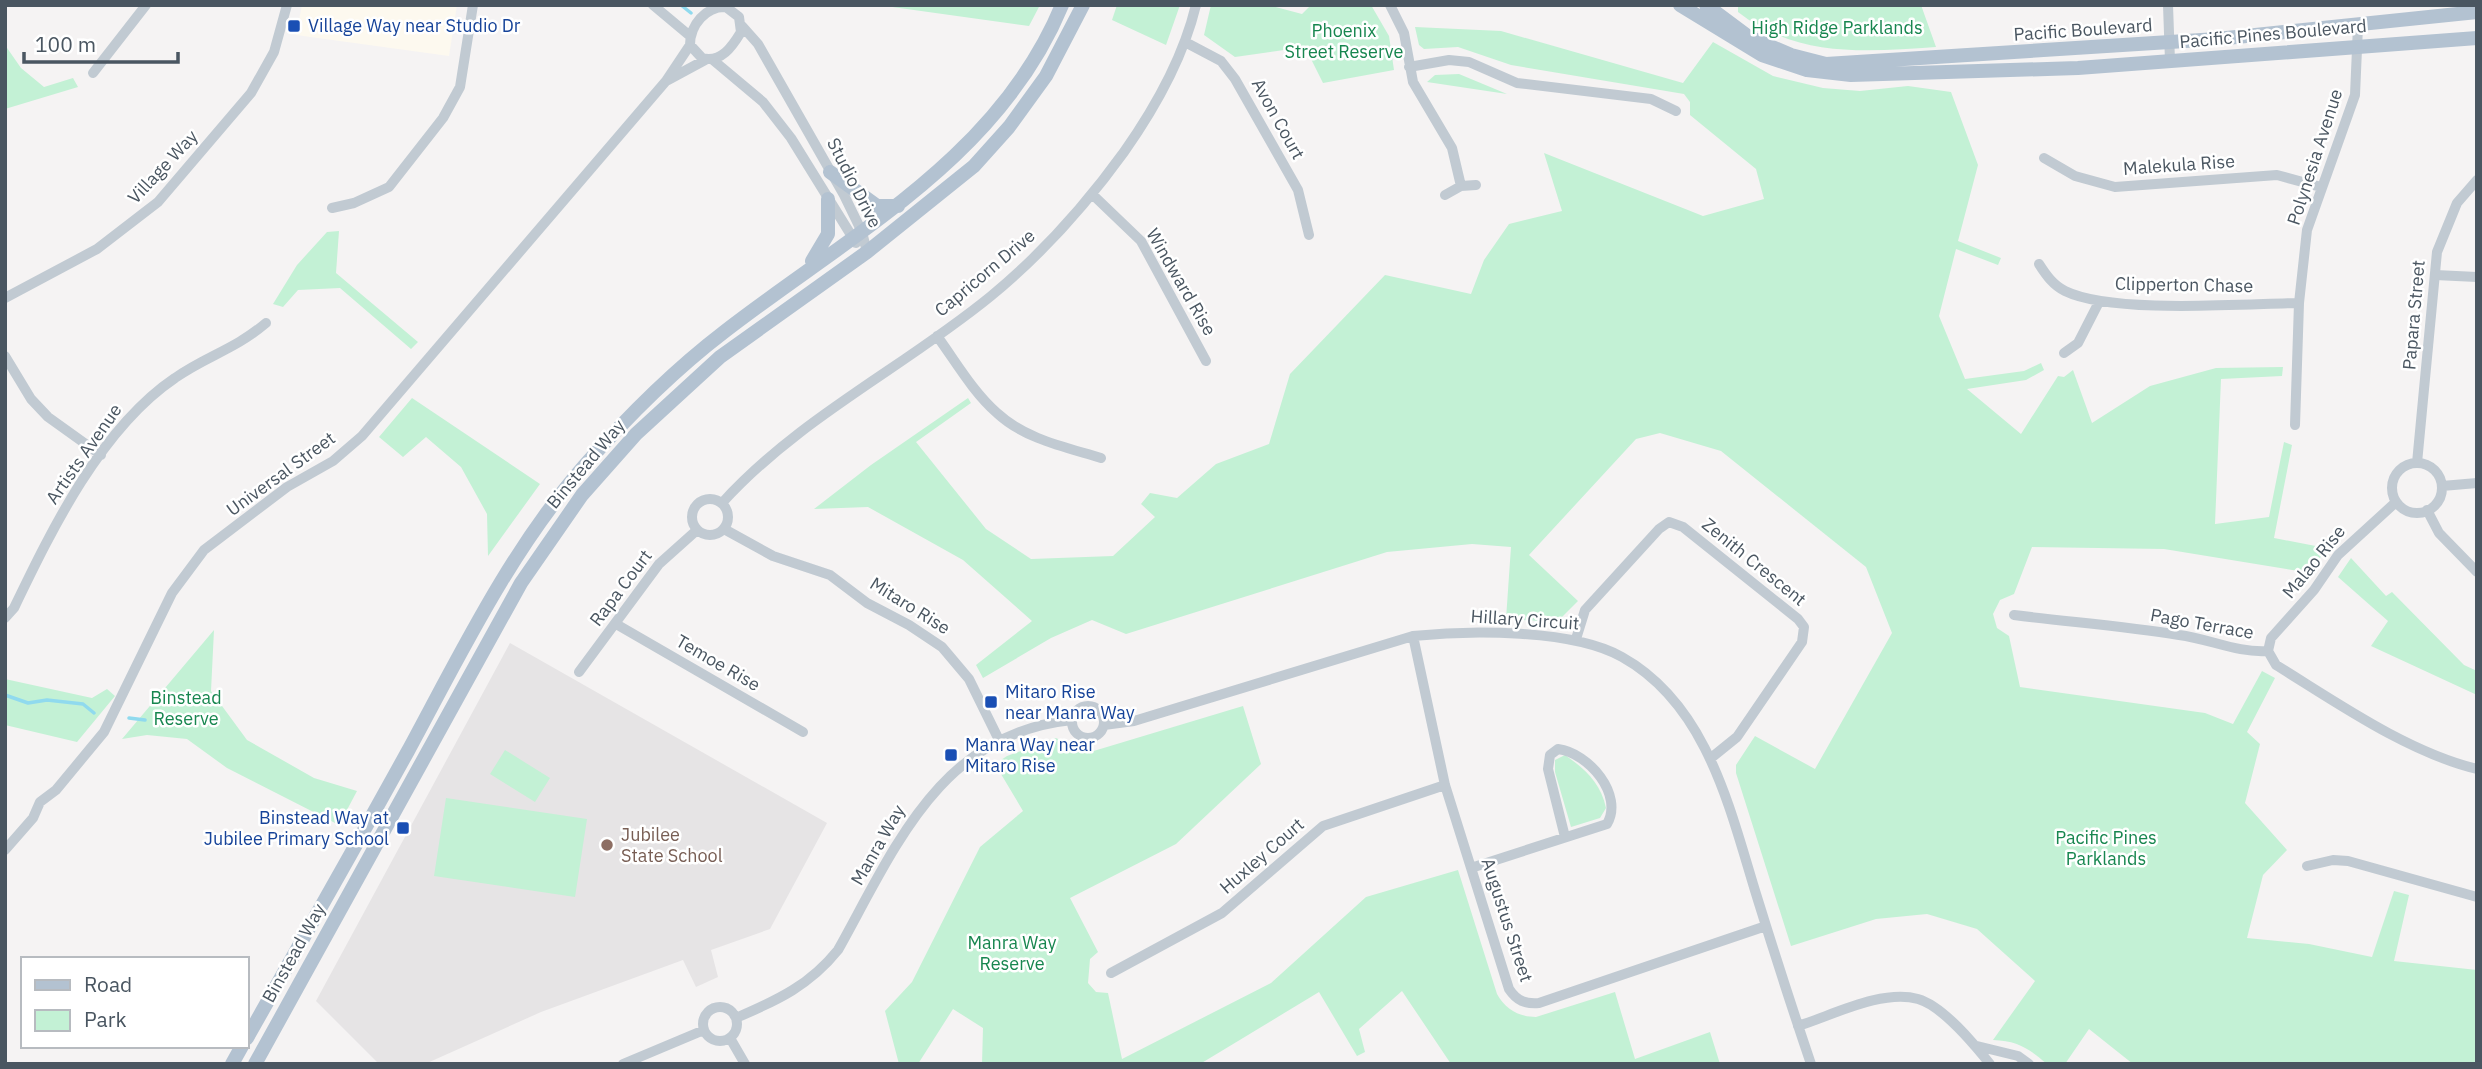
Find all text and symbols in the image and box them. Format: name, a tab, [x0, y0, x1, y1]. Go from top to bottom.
street label: Pacific Boulevard	[2013, 13, 2153, 46]
place label: Village Way near Studio Dr	[308, 14, 521, 37]
street label: Pacific Pines Boulevard	[2178, 14, 2368, 53]
park label: High Ridge Parklands	[1751, 16, 1923, 39]
marker: Village Way near Studio Dr	[286, 18, 302, 34]
park label: Phoenix Street Reserve	[1285, 19, 1404, 63]
scale bar	[24, 21, 178, 65]
text: 100 m	[35, 30, 96, 58]
street label: Avon Court	[1247, 74, 1310, 163]
street label: Polynesia Avenue	[2282, 86, 2347, 228]
street label: Village Way	[123, 125, 203, 208]
street label: Studio Drive	[822, 134, 887, 232]
street label: Malekula Rise	[2122, 149, 2236, 180]
street label: Capricorn Drive	[930, 224, 1040, 321]
street label: Windward Rise	[1141, 224, 1222, 340]
street label: Papara Street	[2397, 259, 2430, 371]
street label: Clipperton Chase	[2115, 272, 2254, 297]
street label: Artists Avenue	[41, 399, 127, 508]
street label: Binstead Way	[541, 414, 630, 513]
street label: Universal Street	[222, 426, 340, 521]
street label: Zenith Crescent	[1698, 513, 1811, 611]
street label: Malao Rise	[2277, 520, 2350, 603]
street label: Rapa Court	[584, 545, 657, 630]
street label: Mitaro Rise	[866, 572, 955, 639]
street label: Pago Terrace	[2149, 603, 2256, 644]
street label: Hillary Circuit	[1470, 604, 1580, 635]
street label: Temoe Rise	[672, 629, 765, 696]
place label: Mitaro Rise near Manra Way	[1005, 680, 1135, 724]
park label: Binstead Reserve	[150, 686, 222, 730]
marker: Mitaro Rise near Manra Way	[983, 694, 999, 710]
place label: Manra Way near Mitaro Rise	[965, 733, 1095, 777]
marker: Manra Way near Mitaro Rise	[943, 747, 959, 763]
street label: Manra Way	[845, 800, 910, 889]
place label: Binstead Way at Jubilee Primary School	[204, 806, 389, 850]
street label: Huxley Court	[1215, 813, 1309, 899]
marker: Binstead Way at Jubilee Primary School	[395, 820, 411, 836]
place label: Jubilee State School	[621, 823, 723, 867]
park label: Pacific Pines Parklands	[2055, 826, 2157, 870]
marker: Jubilee State School	[599, 837, 615, 853]
street label: Augustus Street	[1477, 855, 1538, 985]
street label: Binstead Way	[257, 899, 330, 1006]
park label: Manra Way Reserve	[967, 931, 1057, 975]
legend	[21, 957, 248, 1048]
text: Road	[84, 970, 132, 998]
text: Park	[84, 1005, 127, 1033]

